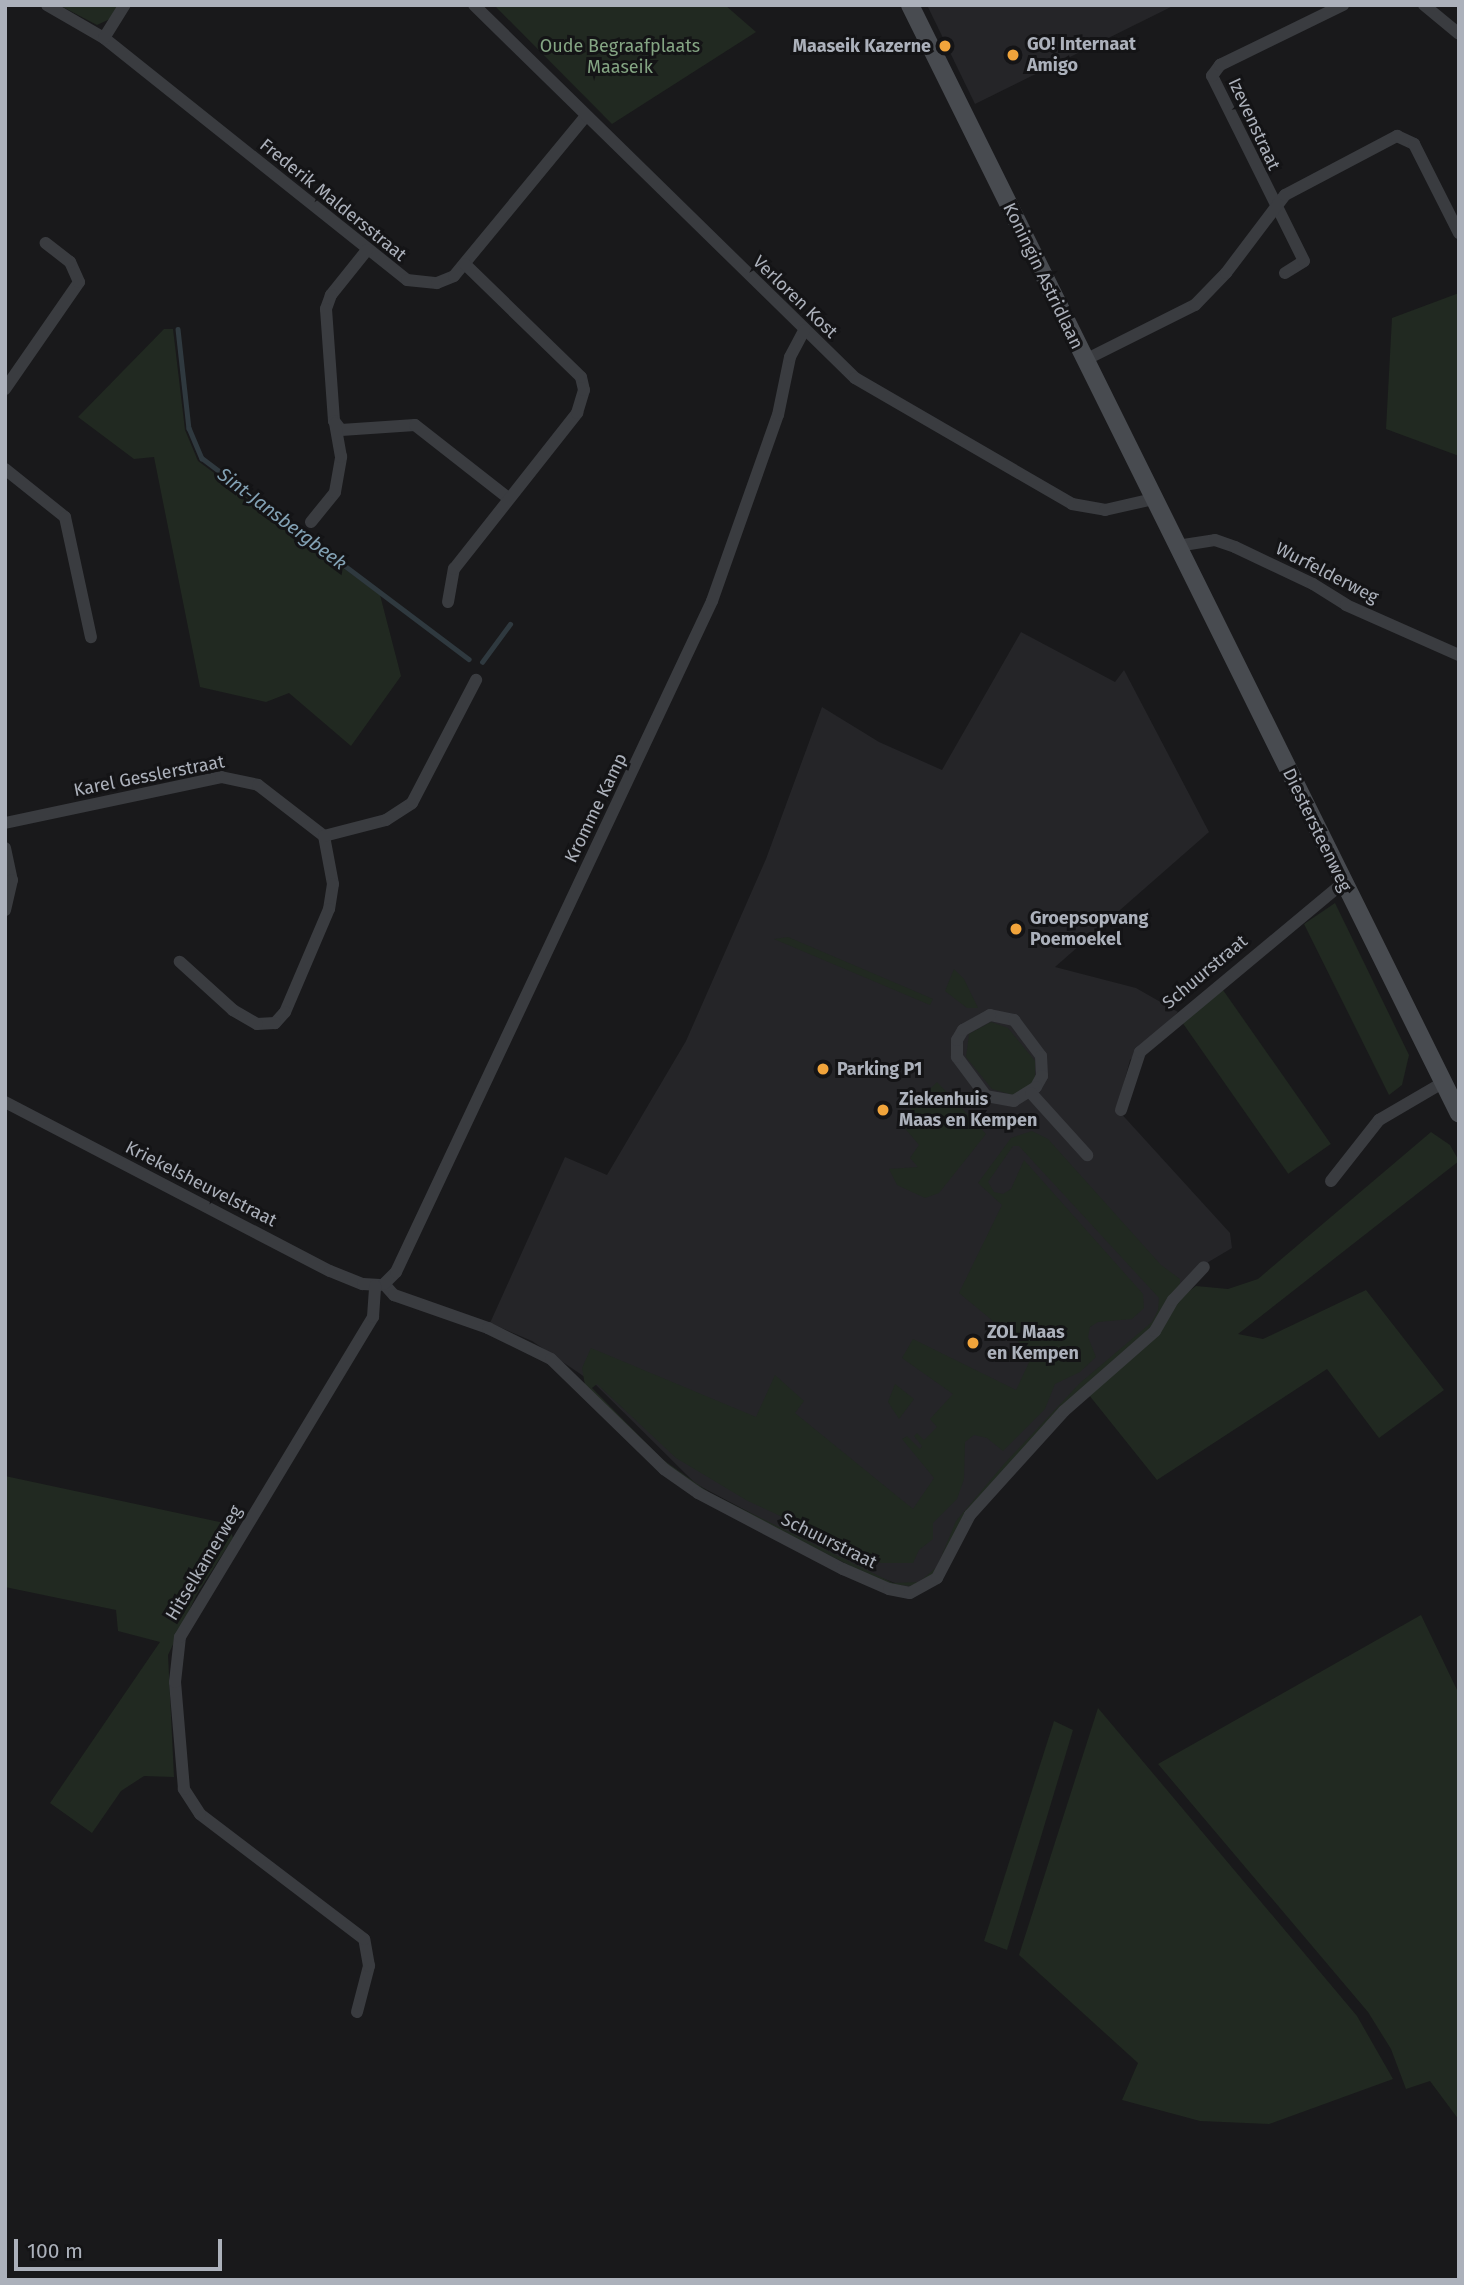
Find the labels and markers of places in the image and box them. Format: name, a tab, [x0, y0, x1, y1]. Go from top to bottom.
place label: GO! Internaat Amigo	[1027, 34, 1136, 76]
place label: Maaseik Kazerne	[793, 35, 931, 57]
marker: Maaseik Kazerne	[937, 38, 953, 54]
marker: GO! Internaat Amigo	[1005, 47, 1021, 63]
place label: Groepsopvang Poemoekel	[1030, 908, 1148, 950]
marker: Groepsopvang Poemoekel	[1008, 921, 1024, 937]
place label: Parking P1	[837, 1058, 922, 1080]
marker: Parking P1	[815, 1061, 831, 1077]
place label: Ziekenhuis Maas en Kempen	[899, 1089, 1037, 1132]
marker: Ziekenhuis Maas en Kempen	[873, 1100, 893, 1120]
place label: ZOL Maas en Kempen	[987, 1322, 1079, 1364]
marker: ZOL Maas en Kempen	[965, 1335, 981, 1351]

